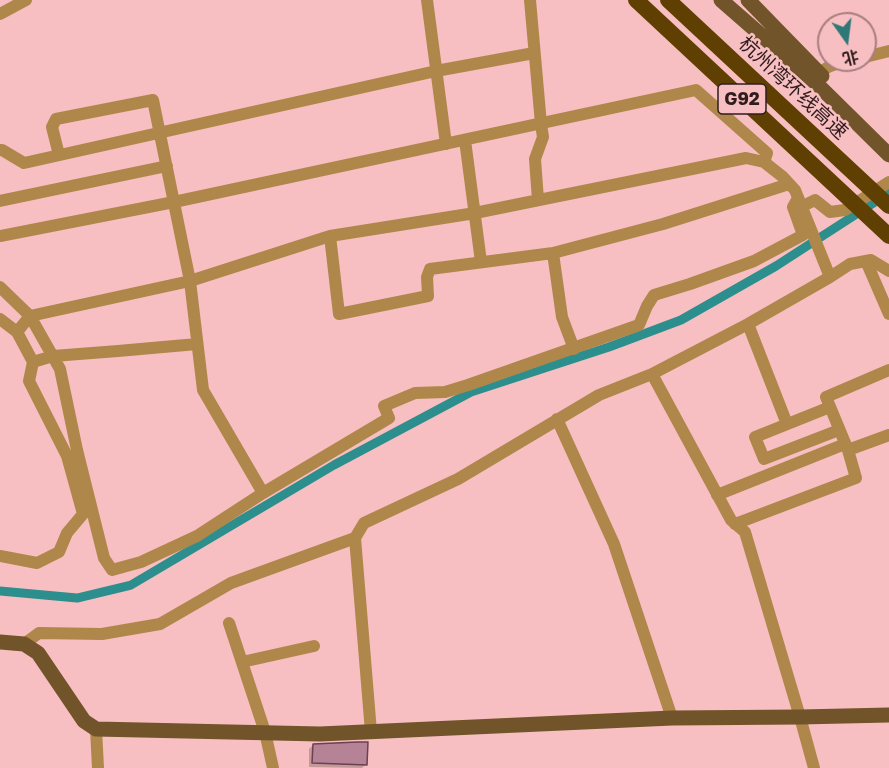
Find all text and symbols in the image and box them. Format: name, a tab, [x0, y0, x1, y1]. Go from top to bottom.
north arrow	[817, 12, 877, 72]
street label: 杭州湾环线高速	[734, 31, 852, 145]
text: 北	[841, 46, 861, 69]
road number: G92	[718, 84, 766, 114]

